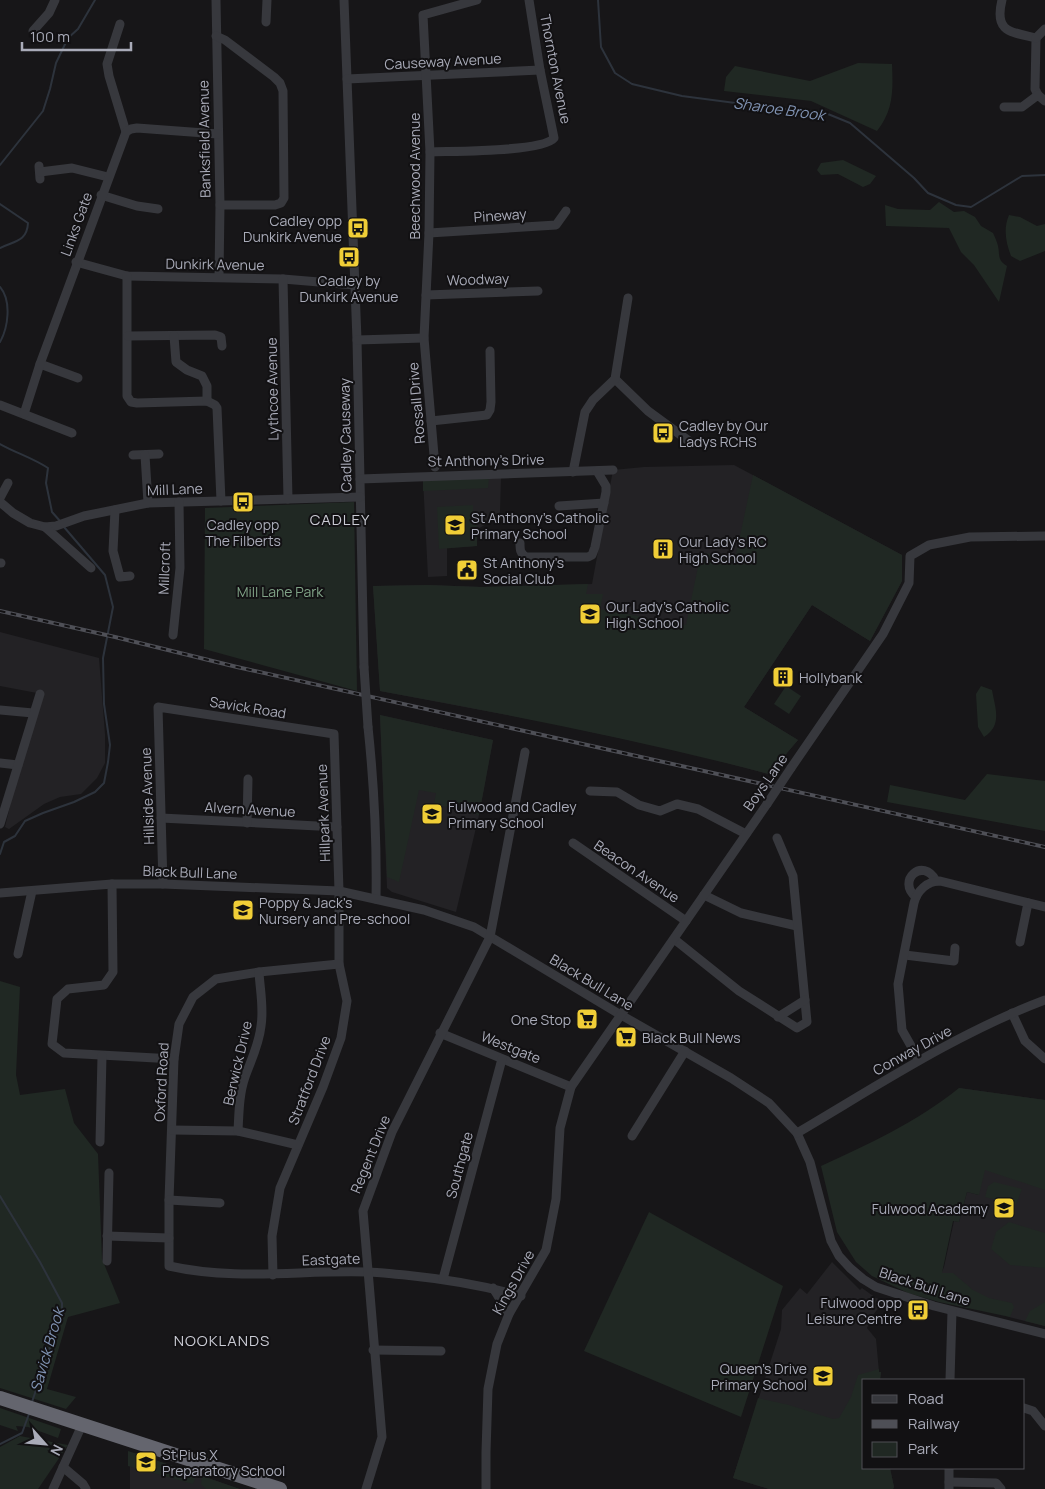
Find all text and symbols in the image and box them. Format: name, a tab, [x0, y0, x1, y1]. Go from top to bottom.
street label: Thornton Avenue	[536, 13, 576, 125]
scale bar	[22, 20, 131, 52]
text: 100 m	[30, 26, 70, 47]
street label: Causeway Avenue	[384, 48, 502, 74]
street label: Banksfield Avenue	[193, 80, 215, 198]
water label: Sharoe Brook	[732, 92, 829, 126]
street label: Beechwood Avenue	[405, 112, 424, 240]
street label: Links Gate	[56, 189, 96, 259]
street label: Pineway	[473, 204, 528, 226]
place label: Cadley opp Dunkirk Avenue	[243, 211, 342, 246]
bus stop icon: Cadley opp Dunkirk Avenue	[346, 216, 370, 240]
bus stop icon: Cadley by Dunkirk Avenue	[337, 245, 361, 269]
street label: Dunkirk Avenue	[165, 254, 265, 274]
street label: Woodway	[447, 268, 510, 290]
place label: Cadley by Dunkirk Avenue	[300, 271, 398, 306]
street label: Lythcoe Avenue	[262, 337, 282, 441]
street label: Rossall Drive	[403, 362, 429, 444]
street label: Cadley Causeway	[334, 377, 355, 492]
place label: Cadley by Our Ladys RCHS	[679, 416, 768, 451]
bus stop icon: Cadley by Our Ladys RCHS	[651, 421, 675, 445]
street label: St Anthony's Drive	[427, 449, 545, 471]
street label: Mill Lane	[147, 479, 203, 499]
bus stop icon: Cadley opp The Filberts	[231, 490, 255, 514]
place label: St Anthony's Catholic Primary School	[471, 508, 610, 543]
district label: CADLEY	[310, 509, 370, 530]
school or university icon: St Anthony's Catholic Primary School	[443, 513, 467, 537]
place label: Cadley opp The Filberts	[205, 515, 281, 550]
place label: Our Lady's RC High School	[679, 532, 767, 567]
building icon: Our Lady's RC High School	[651, 537, 675, 561]
street label: Millcroft	[154, 541, 174, 595]
place label: St Anthony's Social Club	[483, 553, 564, 588]
public building icon: St Anthony's Social Club	[455, 558, 479, 582]
park label: Mill Lane Park	[237, 582, 324, 601]
place label: Our Lady's Catholic High School	[606, 597, 730, 632]
school or university icon: Our Lady's Catholic High School	[578, 602, 602, 626]
building icon: Hollybank	[771, 665, 795, 689]
place label: Hollybank	[799, 668, 863, 687]
street label: Savick Road	[208, 692, 288, 722]
street label: Hillside Avenue	[136, 747, 158, 845]
street label: Boys Lane	[738, 750, 792, 814]
street label: Hillpark Avenue	[312, 764, 334, 862]
street label: Alvern Avenue	[204, 797, 296, 821]
place label: Fulwood and Cadley Primary School	[448, 797, 577, 832]
school or university icon: Fulwood and Cadley Primary School	[420, 802, 444, 826]
street label: Beacon Avenue	[591, 835, 683, 907]
street label: Black Bull Lane	[142, 861, 238, 883]
place label: Poppy & Jack's Nursery and Pre-school	[259, 893, 410, 928]
school or university icon: Poppy & Jack's Nursery and Pre-school	[231, 898, 255, 922]
street label: Black Bull Lane	[547, 949, 637, 1015]
supermarket icon: One Stop	[575, 1007, 599, 1031]
place label: One Stop	[511, 1010, 571, 1029]
street label: Berwick Drive	[218, 1019, 256, 1107]
street label: Conway Drive	[869, 1021, 955, 1079]
supermarket icon: Black Bull News	[614, 1025, 638, 1049]
street label: Westgate	[478, 1026, 544, 1068]
place label: Black Bull News	[642, 1028, 741, 1047]
street label: Stratford Drive	[283, 1033, 335, 1127]
street label: Oxford Road	[149, 1042, 173, 1122]
street label: Regent Drive	[346, 1112, 394, 1196]
street label: Southgate	[441, 1129, 477, 1201]
school or university icon: Fulwood Academy	[992, 1196, 1016, 1220]
place label: Fulwood Academy	[872, 1199, 989, 1218]
street label: Kings Drive	[487, 1246, 539, 1318]
street label: Eastgate	[302, 1248, 360, 1270]
street label: Black Bull Lane	[877, 1262, 973, 1310]
place label: Fulwood opp Leisure Centre	[807, 1293, 902, 1328]
bus stop icon: Fulwood opp Leisure Centre	[906, 1298, 930, 1322]
water label: Savick Brook	[25, 1303, 70, 1395]
district label: NOOKLANDS	[174, 1330, 270, 1351]
place label: Queen's Drive Primary School	[711, 1359, 807, 1394]
school or university icon: Queen's Drive Primary School	[811, 1364, 835, 1388]
legend	[862, 1379, 1025, 1469]
text: Road	[908, 1388, 944, 1409]
text: Railway	[908, 1413, 960, 1434]
north arrow	[20, 1419, 70, 1469]
text: Park	[908, 1438, 938, 1459]
text: N	[46, 1441, 68, 1459]
place label: St Pius X Preparatory School	[162, 1445, 285, 1480]
school or university icon: St Pius X Preparatory School	[134, 1450, 158, 1474]

